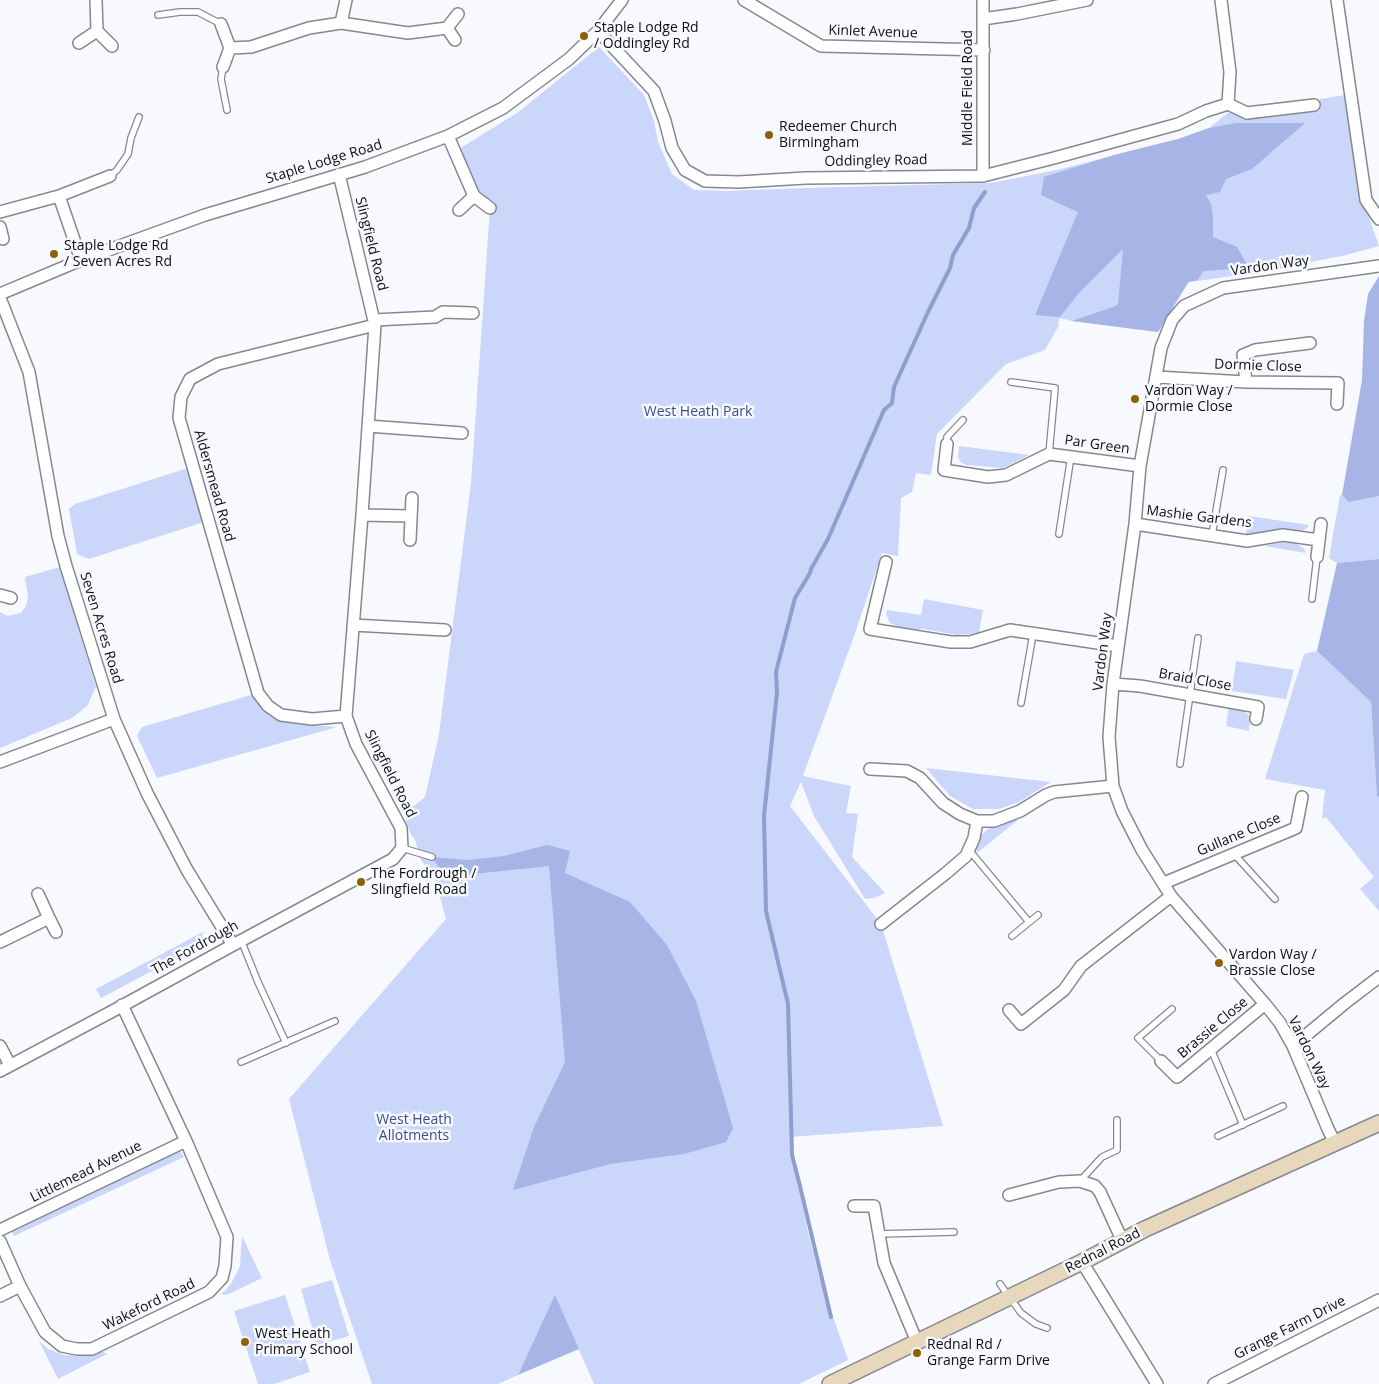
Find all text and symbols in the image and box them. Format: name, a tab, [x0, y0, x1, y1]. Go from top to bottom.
place label: Staple Lodge Rd / Oddingley Rd	[594, 20, 699, 52]
street label: Kinlet Avenue	[828, 22, 918, 42]
marker: Staple Lodge Rd / Oddingley Rd	[578, 30, 590, 42]
street label: Middle Field Road	[960, 30, 976, 146]
place label: Redeemer Church Birmingham	[779, 119, 897, 152]
marker: Redeemer Church Birmingham	[763, 129, 775, 141]
street label: Staple Lodge Road	[264, 136, 384, 188]
street label: Oddingley Road	[824, 152, 928, 170]
street label: Slingfield Road	[351, 195, 391, 293]
place label: Staple Lodge Rd / Seven Acres Rd	[64, 238, 172, 270]
marker: Staple Lodge Rd / Seven Acres Rd	[48, 248, 60, 260]
street label: Vardon Way	[1230, 252, 1310, 280]
street label: Dormie Close	[1214, 356, 1302, 376]
place label: Vardon Way / Dormie Close	[1145, 383, 1233, 416]
marker: Vardon Way / Dormie Close	[1129, 393, 1141, 405]
park label: West Heath Park	[644, 404, 752, 420]
street label: Aldersmead Road	[190, 428, 238, 544]
street label: Par Green	[1063, 432, 1131, 458]
street label: Mashie Gardens	[1145, 502, 1253, 532]
street label: Seven Acres Road	[76, 570, 126, 686]
street label: Vardon Way	[1090, 612, 1116, 692]
street label: Braid Close	[1157, 665, 1233, 695]
street label: Slingfield Road	[361, 727, 419, 821]
street label: Gullane Close	[1195, 810, 1283, 860]
place label: The Fordrough / Slingfield Road	[371, 866, 476, 899]
marker: The Fordrough / Slingfield Road	[355, 876, 367, 888]
street label: The Fordrough	[149, 917, 241, 979]
place label: Vardon Way / Brassie Close	[1229, 947, 1317, 980]
marker: Vardon Way / Brassie Close	[1213, 957, 1225, 969]
street label: Brassie Close	[1175, 994, 1251, 1062]
street label: Vardon Way	[1284, 1014, 1334, 1092]
park label: West Heath Allotments	[376, 1112, 452, 1144]
street label: Littlemead Avenue	[28, 1138, 144, 1206]
street label: Rednal Road	[1063, 1225, 1143, 1277]
street label: Wakeford Road	[100, 1275, 198, 1335]
street label: Grange Farm Drive	[1231, 1293, 1349, 1363]
place label: West Heath Primary School	[255, 1326, 353, 1358]
marker: West Heath Primary School	[239, 1336, 251, 1348]
place label: Rednal Rd / Grange Farm Drive	[927, 1337, 1050, 1370]
marker: Rednal Rd / Grange Farm Drive	[911, 1347, 923, 1359]

